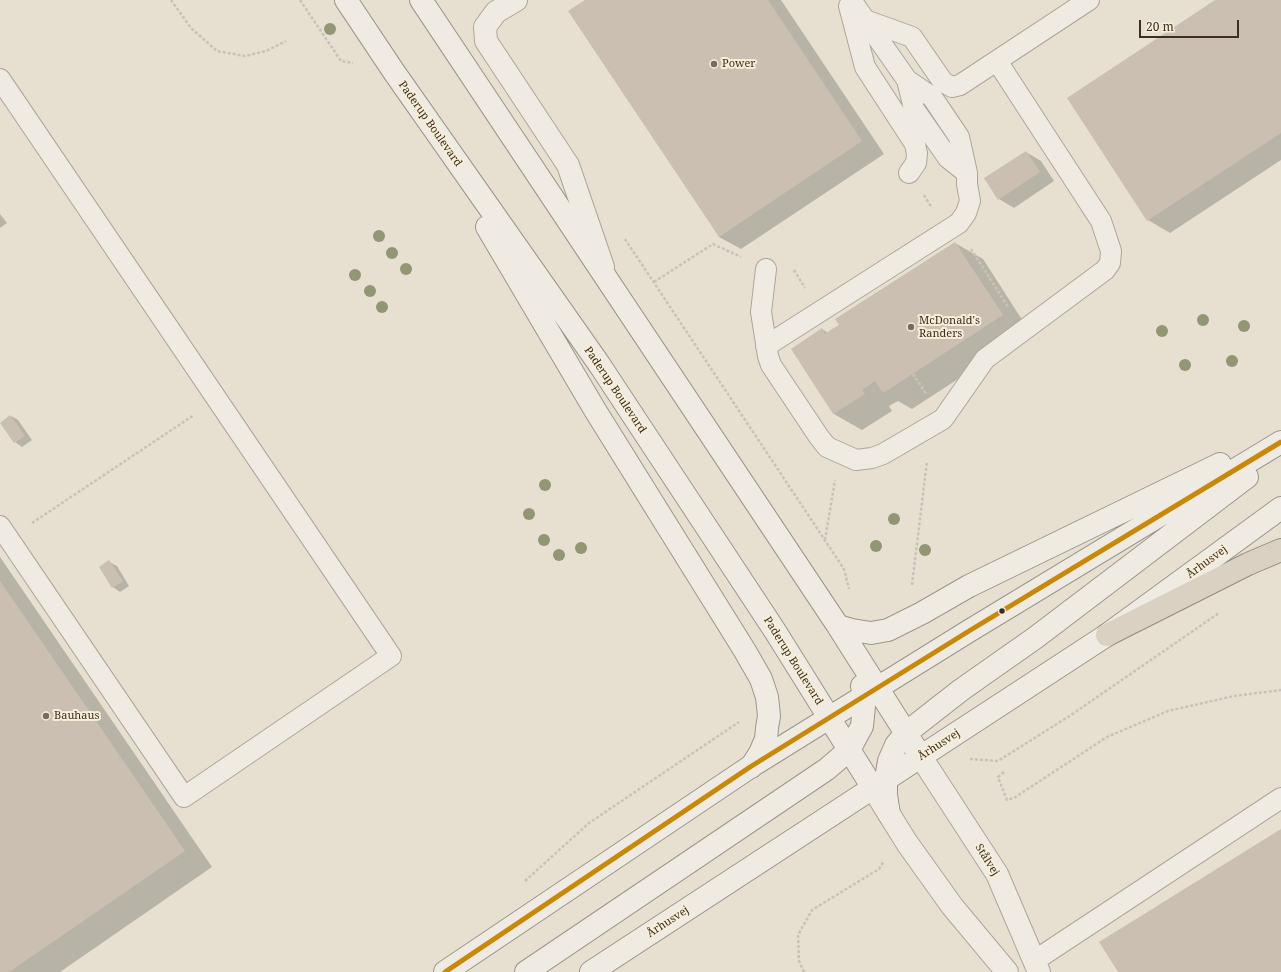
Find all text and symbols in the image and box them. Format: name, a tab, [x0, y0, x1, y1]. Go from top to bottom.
scale bar	[1141, 12, 1241, 38]
text: 20 m	[1146, 18, 1174, 35]
place label: Power	[722, 57, 756, 71]
marker: Power	[709, 59, 719, 69]
street label: Paderup Boulevard	[395, 79, 465, 169]
place label: McDonald's Randers	[919, 314, 980, 340]
marker: McDonald's Randers	[906, 322, 916, 332]
street label: Paderup Boulevard	[581, 344, 649, 436]
street label: Århusvej	[1184, 543, 1230, 581]
unlabelled marker	[997, 606, 1007, 616]
street label: Paderup Boulevard	[760, 614, 826, 708]
place label: Bauhaus	[54, 709, 99, 723]
marker: Bauhaus	[41, 711, 51, 721]
street label: Århusvej	[916, 727, 962, 763]
street label: Stålvej	[972, 842, 1002, 878]
street label: Århusvej	[645, 904, 691, 940]

